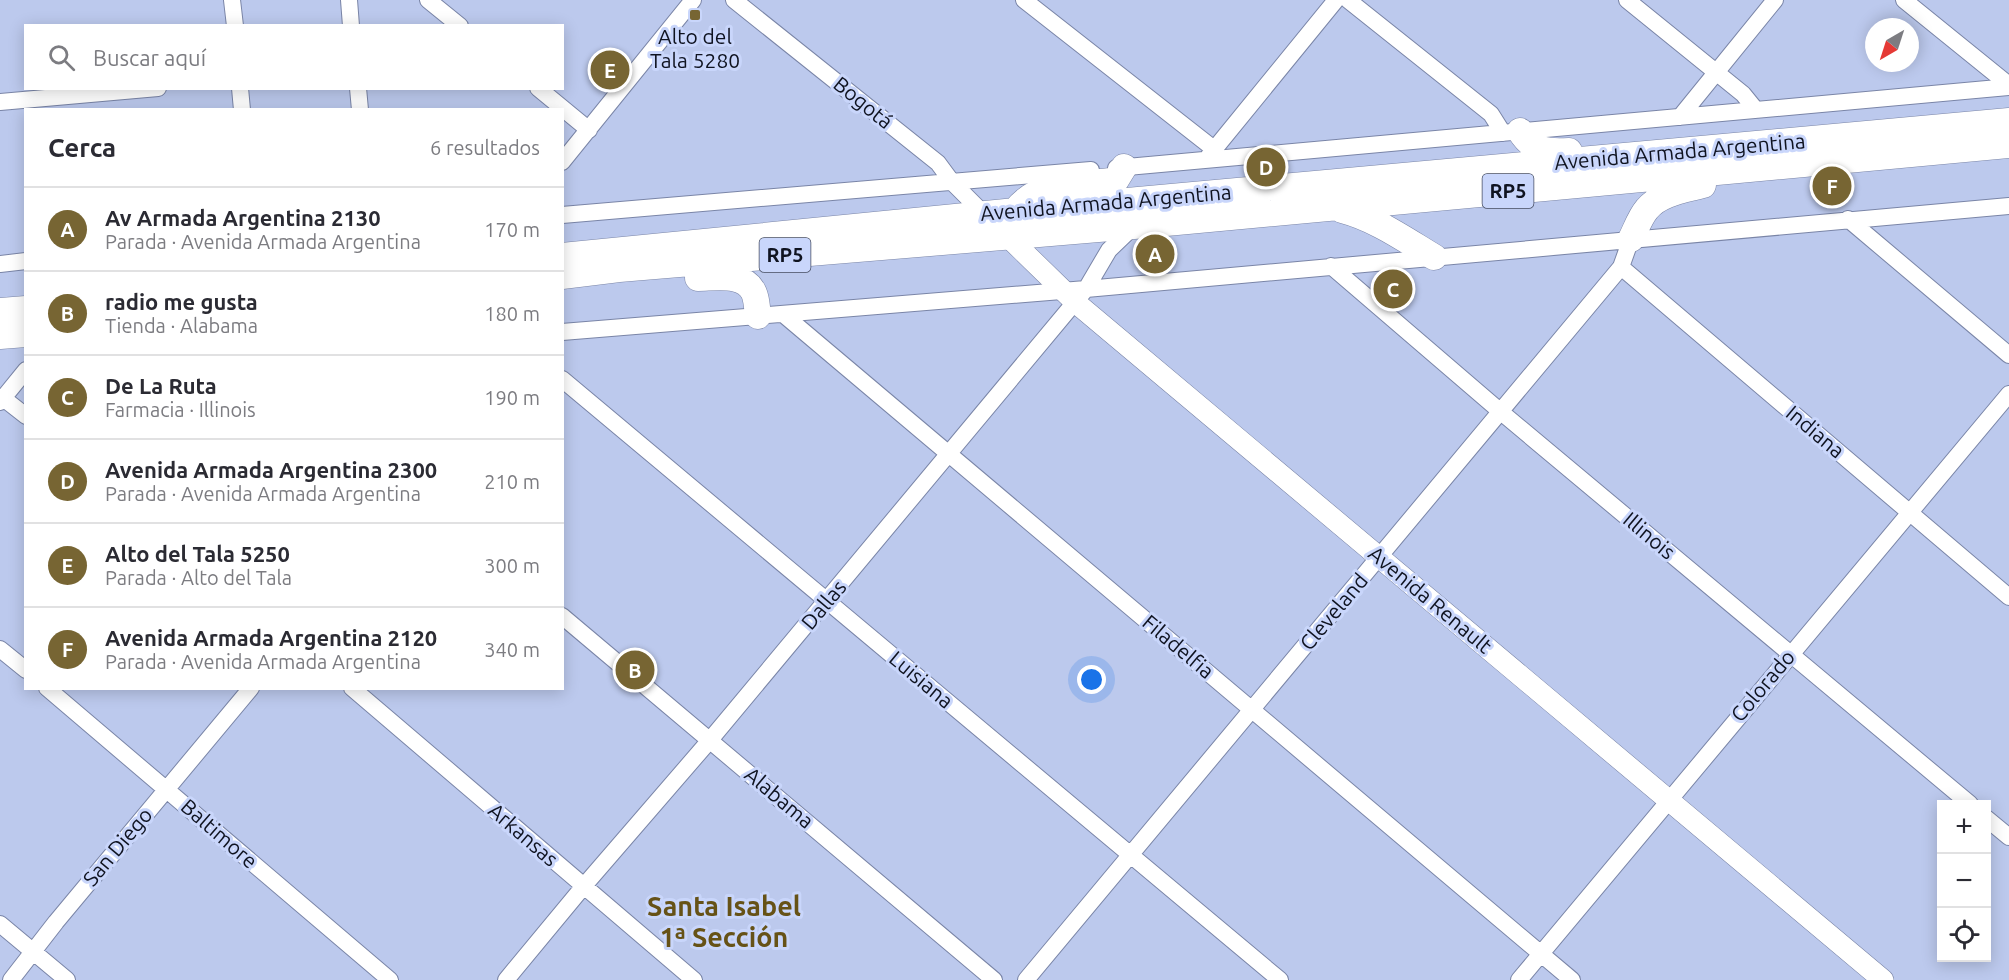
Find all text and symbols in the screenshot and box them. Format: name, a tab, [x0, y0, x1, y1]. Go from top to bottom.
marker: Alto del Tala 5280	[688, 8, 702, 22]
north arrow	[1865, 18, 1919, 72]
search box	[24, 24, 564, 90]
place label: Alto del Tala 5280	[650, 24, 740, 72]
icon: search	[45, 41, 78, 74]
text: Buscar aquí	[93, 45, 206, 70]
pin: E	[590, 48, 630, 92]
street label: Bogotá	[829, 71, 898, 133]
street label: Avenida Armada Argentina	[1553, 128, 1806, 174]
text: Cerca	[48, 133, 116, 162]
text: 6 resultados	[430, 136, 540, 159]
pin: D	[1246, 144, 1286, 190]
pin: F	[1812, 164, 1852, 208]
road number: RP5	[1482, 174, 1534, 208]
street label: Avenida Armada Argentina	[979, 179, 1232, 225]
text: Av Armada Argentina 2130	[105, 205, 381, 230]
text: A	[60, 218, 75, 241]
text: 170 m	[484, 218, 540, 241]
text: Parada · Avenida Armada Argentina	[105, 230, 421, 253]
pin: A	[1136, 232, 1174, 276]
road number: RP5	[760, 238, 810, 272]
pin: C	[1374, 266, 1412, 312]
text: radio me gusta	[105, 289, 258, 314]
text: B	[61, 302, 74, 325]
text: 180 m	[484, 302, 540, 325]
text: Tienda · Alabama	[105, 314, 258, 337]
text: De La Ruta	[105, 373, 217, 398]
text: C	[61, 386, 74, 409]
text: 190 m	[484, 386, 540, 409]
text: Farmacia · Illinois	[105, 398, 256, 421]
street label: Indiana	[1782, 400, 1850, 462]
text: Avenida Armada Argentina 2300	[105, 457, 437, 482]
text: D	[60, 470, 75, 493]
text: 210 m	[484, 470, 540, 493]
text: Parada · Avenida Armada Argentina	[105, 482, 421, 505]
street label: Illinois	[1619, 507, 1680, 564]
text: Alto del Tala 5250	[105, 541, 290, 566]
street label: Avenida Renault	[1364, 541, 1497, 658]
text: E	[62, 554, 73, 577]
text: 300 m	[484, 554, 540, 577]
text: Parada · Alto del Tala	[105, 566, 292, 589]
street label: Cleveland	[1294, 568, 1372, 654]
street label: Dallas	[796, 575, 851, 634]
street label: Filadelfia	[1138, 609, 1219, 683]
text: Avenida Armada Argentina 2120	[105, 625, 437, 650]
text: F	[62, 638, 73, 661]
text: 340 m	[484, 638, 540, 661]
street label: Colorado	[1725, 645, 1799, 726]
street label: Luisiana	[885, 646, 958, 713]
pin: B	[616, 648, 654, 692]
text: Parada · Avenida Armada Argentina	[105, 650, 421, 673]
your location	[1077, 665, 1106, 694]
street label: Alabama	[741, 762, 819, 833]
street label: Baltimore	[177, 794, 263, 873]
street label: Arkansas	[484, 798, 563, 871]
map controls	[1937, 800, 1991, 962]
button: +	[1937, 800, 1991, 854]
street label: San Diego	[78, 802, 157, 890]
button: −	[1937, 854, 1991, 908]
district label: Santa Isabel 1ª Sección	[647, 891, 801, 952]
button: locate	[1937, 908, 1991, 962]

